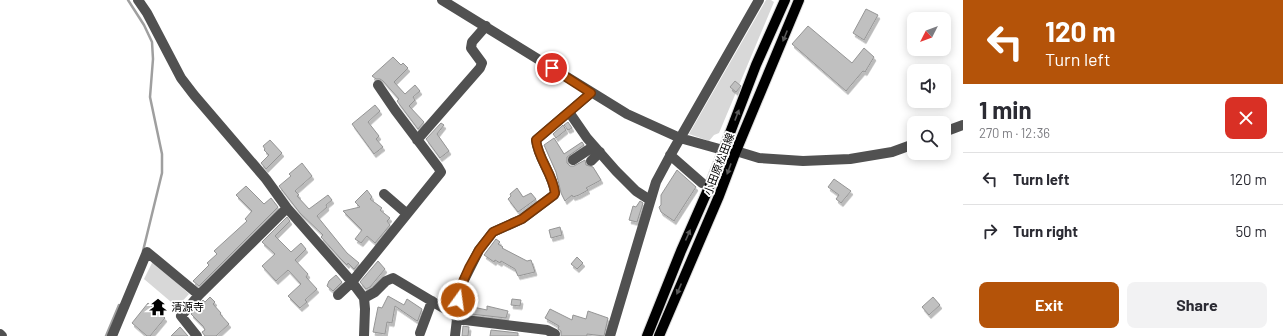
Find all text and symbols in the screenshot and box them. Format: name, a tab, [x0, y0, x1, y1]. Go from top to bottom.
north arrow	[907, 12, 951, 56]
map controls	[907, 12, 951, 160]
text: 120 m	[1045, 14, 1116, 48]
icon: left	[979, 16, 1031, 68]
one-way arrow	[781, 31, 787, 43]
text: Turn left	[1045, 48, 1111, 70]
pin	[535, 51, 569, 85]
icon: arrive	[541, 57, 563, 79]
button: sound	[907, 64, 951, 108]
text: 1 min	[979, 95, 1032, 124]
button: close	[1225, 97, 1267, 139]
one-way arrow	[734, 108, 740, 120]
button: search	[907, 116, 951, 160]
text: 270 m · 12:36	[979, 125, 1050, 141]
street label: 小田原松田線	[701, 131, 736, 197]
one-way arrow	[726, 163, 732, 175]
icon: left	[979, 168, 1001, 190]
text: Turn left	[1013, 170, 1069, 188]
text: 120 m	[1230, 170, 1267, 188]
icon: right	[979, 220, 1001, 242]
text: Turn right	[1013, 222, 1078, 240]
text: 50 m	[1235, 222, 1267, 240]
one-way arrow	[685, 229, 691, 241]
position arrow	[437, 279, 479, 321]
button: Exit	[979, 282, 1119, 328]
button: Share	[1127, 282, 1267, 328]
one-way arrow	[676, 283, 682, 294]
temple icon: 清源寺	[148, 297, 168, 317]
place label: 清源寺	[171, 300, 204, 313]

